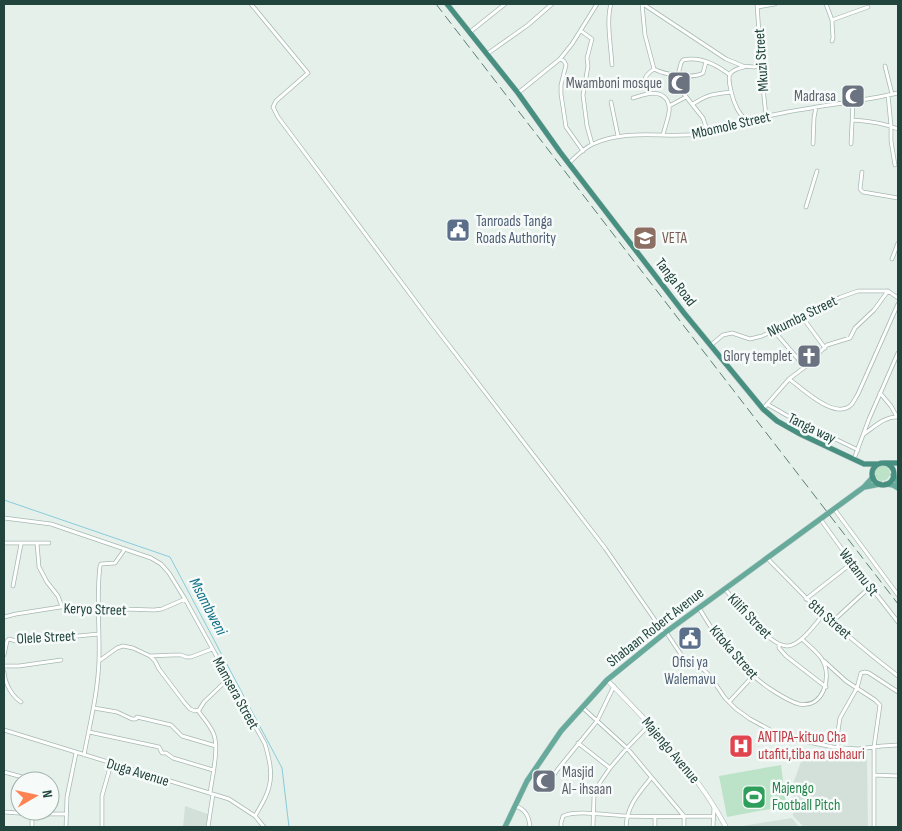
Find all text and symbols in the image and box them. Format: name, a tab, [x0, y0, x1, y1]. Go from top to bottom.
street label: Mkuzi Street	[750, 27, 773, 92]
mosque icon: Mwamboni mosque	[666, 70, 692, 96]
place label: Mwamboni mosque	[566, 74, 662, 93]
mosque icon: Madrasa	[840, 83, 866, 109]
place label: Madrasa	[794, 87, 836, 106]
street label: Mbomole Street	[690, 107, 773, 144]
place label: Tanroads Tanga Roads Authority	[476, 212, 556, 248]
public building icon: Tanroads Tanga Roads Authority	[445, 217, 471, 243]
school or university icon: VETA	[632, 225, 658, 251]
place label: VETA	[662, 229, 687, 248]
street label: Tanga Road	[651, 254, 700, 310]
street label: Nkumba Street	[764, 291, 841, 341]
church icon: Glory templet	[796, 343, 822, 369]
place label: Glory templet	[723, 347, 792, 366]
street label: Tanga way	[785, 409, 839, 448]
street label: Watamu St	[835, 545, 883, 600]
water label: Msambweni	[185, 575, 231, 640]
street label: Shabaan Robert Avenue	[603, 583, 708, 671]
street label: Kilifi Street	[723, 590, 776, 643]
street label: 8th Street	[804, 595, 856, 644]
street label: Keryo Street	[63, 599, 127, 620]
street label: Kitoka Street	[705, 621, 763, 684]
public building icon: Ofisi ya Walemavu	[677, 625, 703, 651]
street label: Olele Street	[16, 626, 76, 649]
place label: Ofisi ya Walemavu	[664, 653, 716, 689]
street label: Mamsera Street	[208, 654, 263, 733]
street label: Majengo Avenue	[637, 713, 704, 787]
place label: ANTIPA-kituo Cha utafiti,tiba na ushauri	[757, 728, 865, 764]
hospital icon: ANTIPA-kituo Cha utafiti,tiba na ushauri	[728, 733, 754, 759]
street label: Duga Avenue	[104, 754, 171, 791]
place label: Masjid Al- ihsaan	[561, 763, 612, 799]
mosque icon: Masjid Al- ihsaan	[531, 768, 557, 794]
north arrow	[10, 771, 60, 821]
place label: Majengo Football Pitch	[772, 779, 840, 815]
sports icon: Majengo Football Pitch	[741, 784, 767, 810]
text: N	[38, 789, 56, 799]

